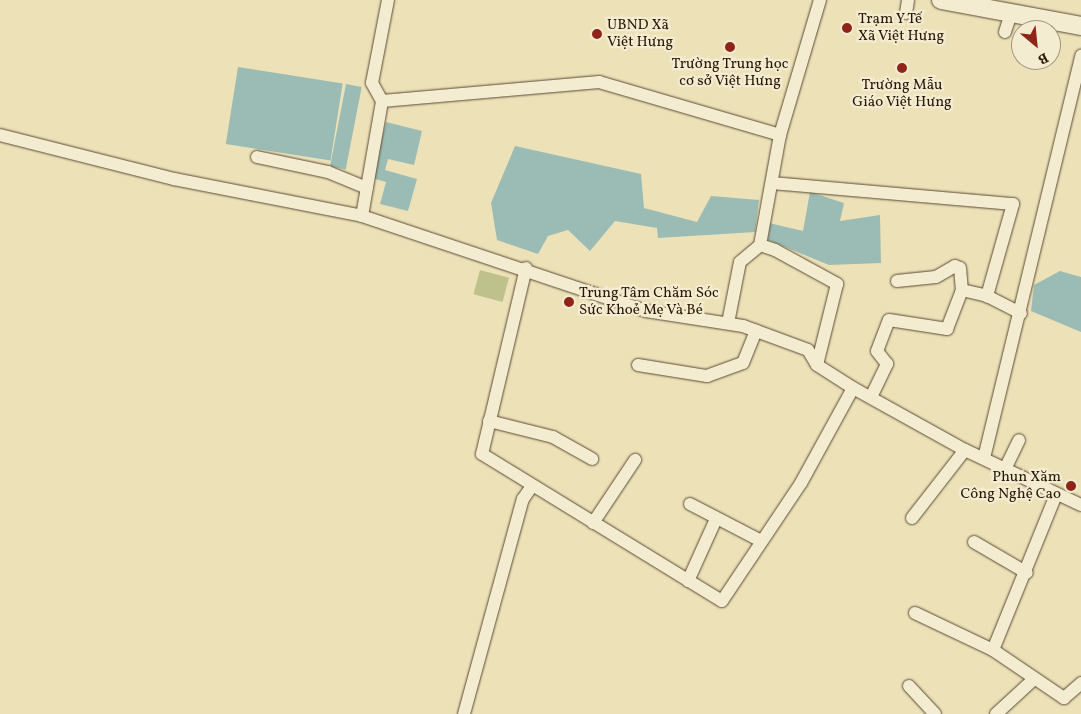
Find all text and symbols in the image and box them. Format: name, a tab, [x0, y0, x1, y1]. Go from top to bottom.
place label: Trạm Y Tế Xã Việt Hưng	[858, 10, 945, 45]
place label: UBND Xã Việt Hưng	[607, 16, 673, 51]
north arrow	[1011, 20, 1061, 70]
marker: Trạm Y Tế Xã Việt Hưng	[840, 21, 854, 35]
marker: UBND Xã Việt Hưng	[591, 28, 603, 40]
marker: Trường Trung học cơ sở Việt Hưng	[724, 41, 736, 53]
text: B	[1034, 47, 1051, 68]
place label: Trường Trung học cơ sở Việt Hưng	[671, 55, 789, 90]
marker: Trường Mẫu Giáo Việt Hưng	[896, 62, 908, 74]
place label: Trường Mẫu Giáo Việt Hưng	[852, 76, 952, 111]
place label: Trung Tâm Chăm Sóc Sức Khoẻ Mẹ Và Bé	[579, 284, 719, 319]
marker: Trung Tâm Chăm Sóc Sức Khoẻ Mẹ Và Bé	[563, 296, 575, 308]
place label: Phun Xăm Công Nghệ Cao	[961, 468, 1061, 503]
marker: Phun Xăm Công Nghệ Cao	[1065, 480, 1077, 492]

